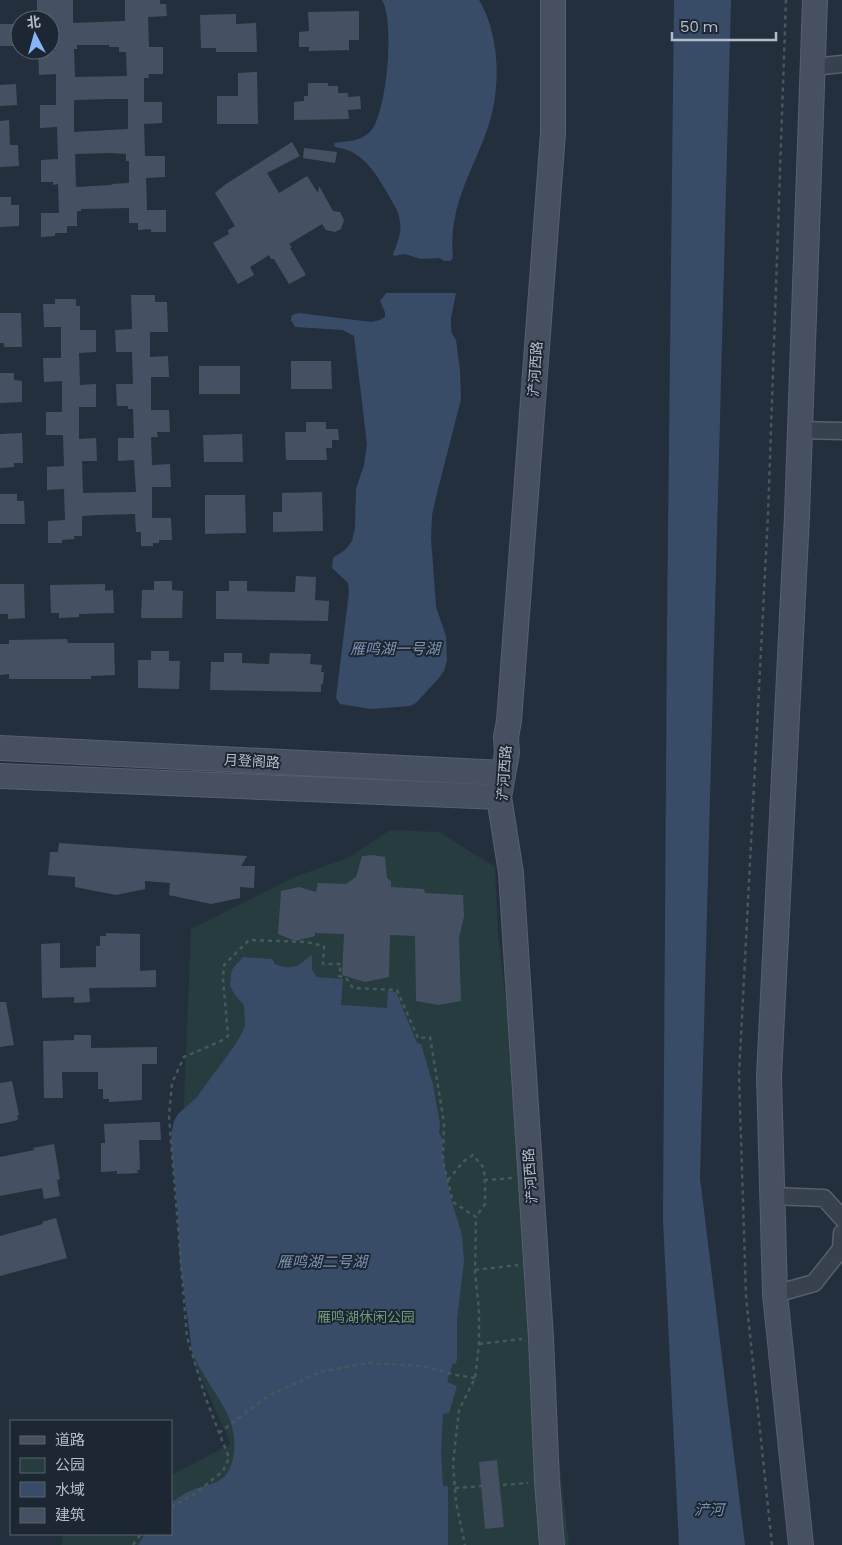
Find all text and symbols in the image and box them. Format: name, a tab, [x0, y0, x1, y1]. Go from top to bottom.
north arrow	[10, 10, 60, 60]
scale bar	[672, 10, 776, 42]
text: 北	[26, 11, 42, 33]
text: 50 m	[680, 16, 718, 37]
street label: 浐河西路	[523, 340, 547, 398]
water label: 雁鸣湖一号湖	[350, 638, 442, 659]
street label: 浐河西路	[492, 744, 516, 802]
street label: 月登阁路	[224, 750, 280, 772]
street label: 浐河西路	[518, 1147, 542, 1205]
water label: 雁鸣湖二号湖	[277, 1251, 369, 1272]
park label: 雁鸣湖休闲公园	[317, 1307, 415, 1327]
legend	[10, 1420, 172, 1535]
text: 道路	[55, 1429, 85, 1450]
text: 公园	[55, 1454, 85, 1475]
text: 水域	[55, 1479, 85, 1500]
water label: 浐河	[694, 1499, 727, 1520]
text: 建筑	[55, 1504, 85, 1525]

